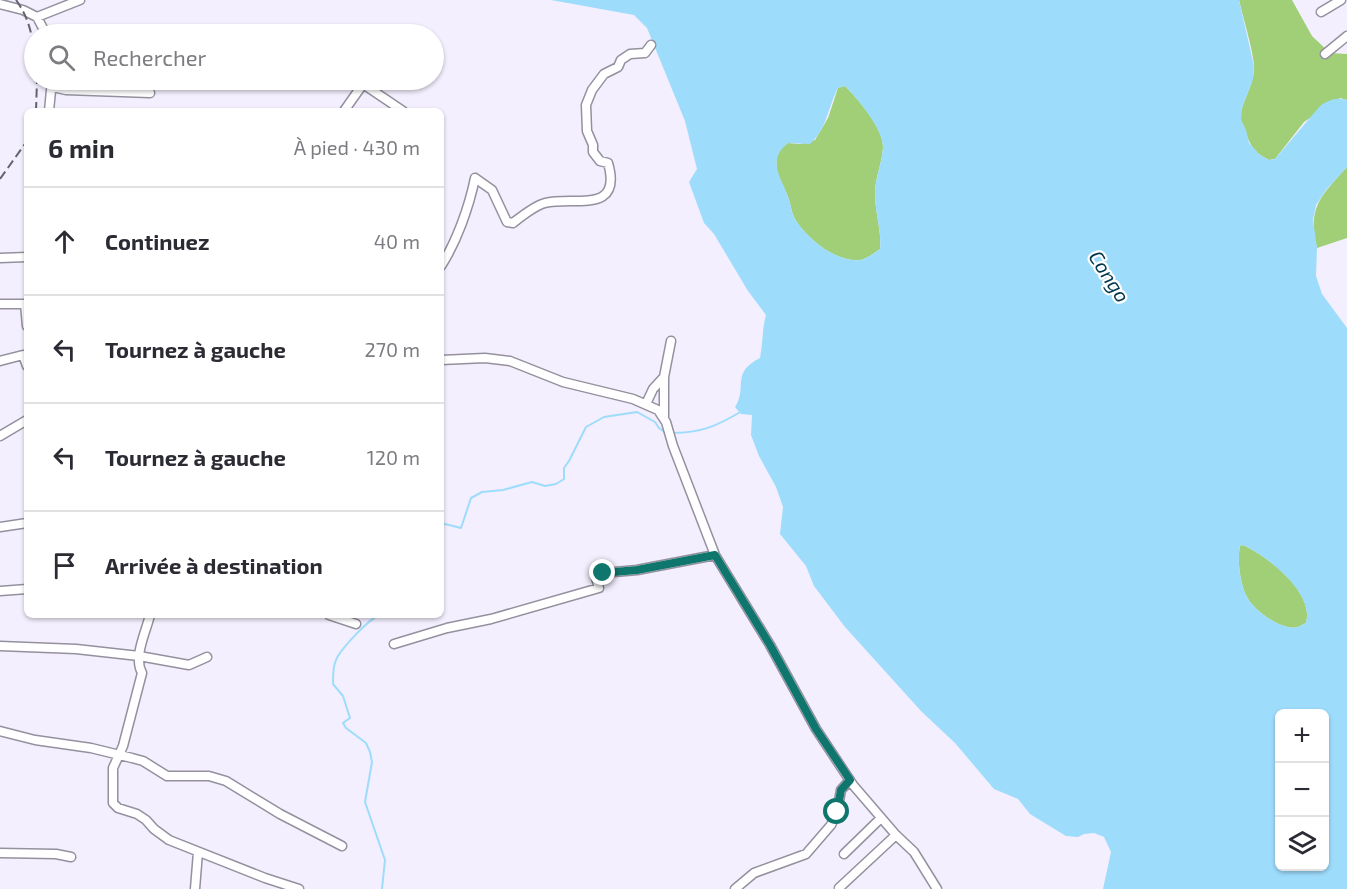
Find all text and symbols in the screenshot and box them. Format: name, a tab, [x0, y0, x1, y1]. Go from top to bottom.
search box	[24, 24, 444, 90]
icon: search	[45, 41, 78, 74]
text: Rechercher	[93, 44, 206, 70]
text: 6 min	[48, 132, 115, 163]
text: À pied · 430 m	[294, 135, 420, 159]
icon: ahead	[48, 225, 81, 258]
text: Continuez	[105, 228, 209, 254]
text: 40 m	[374, 229, 420, 253]
water label: Congo	[1084, 246, 1136, 306]
icon: left	[48, 333, 81, 366]
text: Tournez à gauche	[105, 336, 286, 362]
text: 270 m	[364, 337, 420, 361]
icon: left	[48, 441, 81, 474]
text: Tournez à gauche	[105, 444, 286, 470]
text: 120 m	[367, 445, 420, 469]
icon: arrive	[48, 549, 81, 582]
text: Arrivée à destination	[105, 552, 323, 578]
route end	[589, 559, 615, 585]
map controls	[1275, 709, 1329, 871]
button: +	[1275, 709, 1329, 763]
button: −	[1275, 763, 1329, 817]
route start	[823, 798, 849, 824]
button: layers	[1275, 817, 1329, 871]

